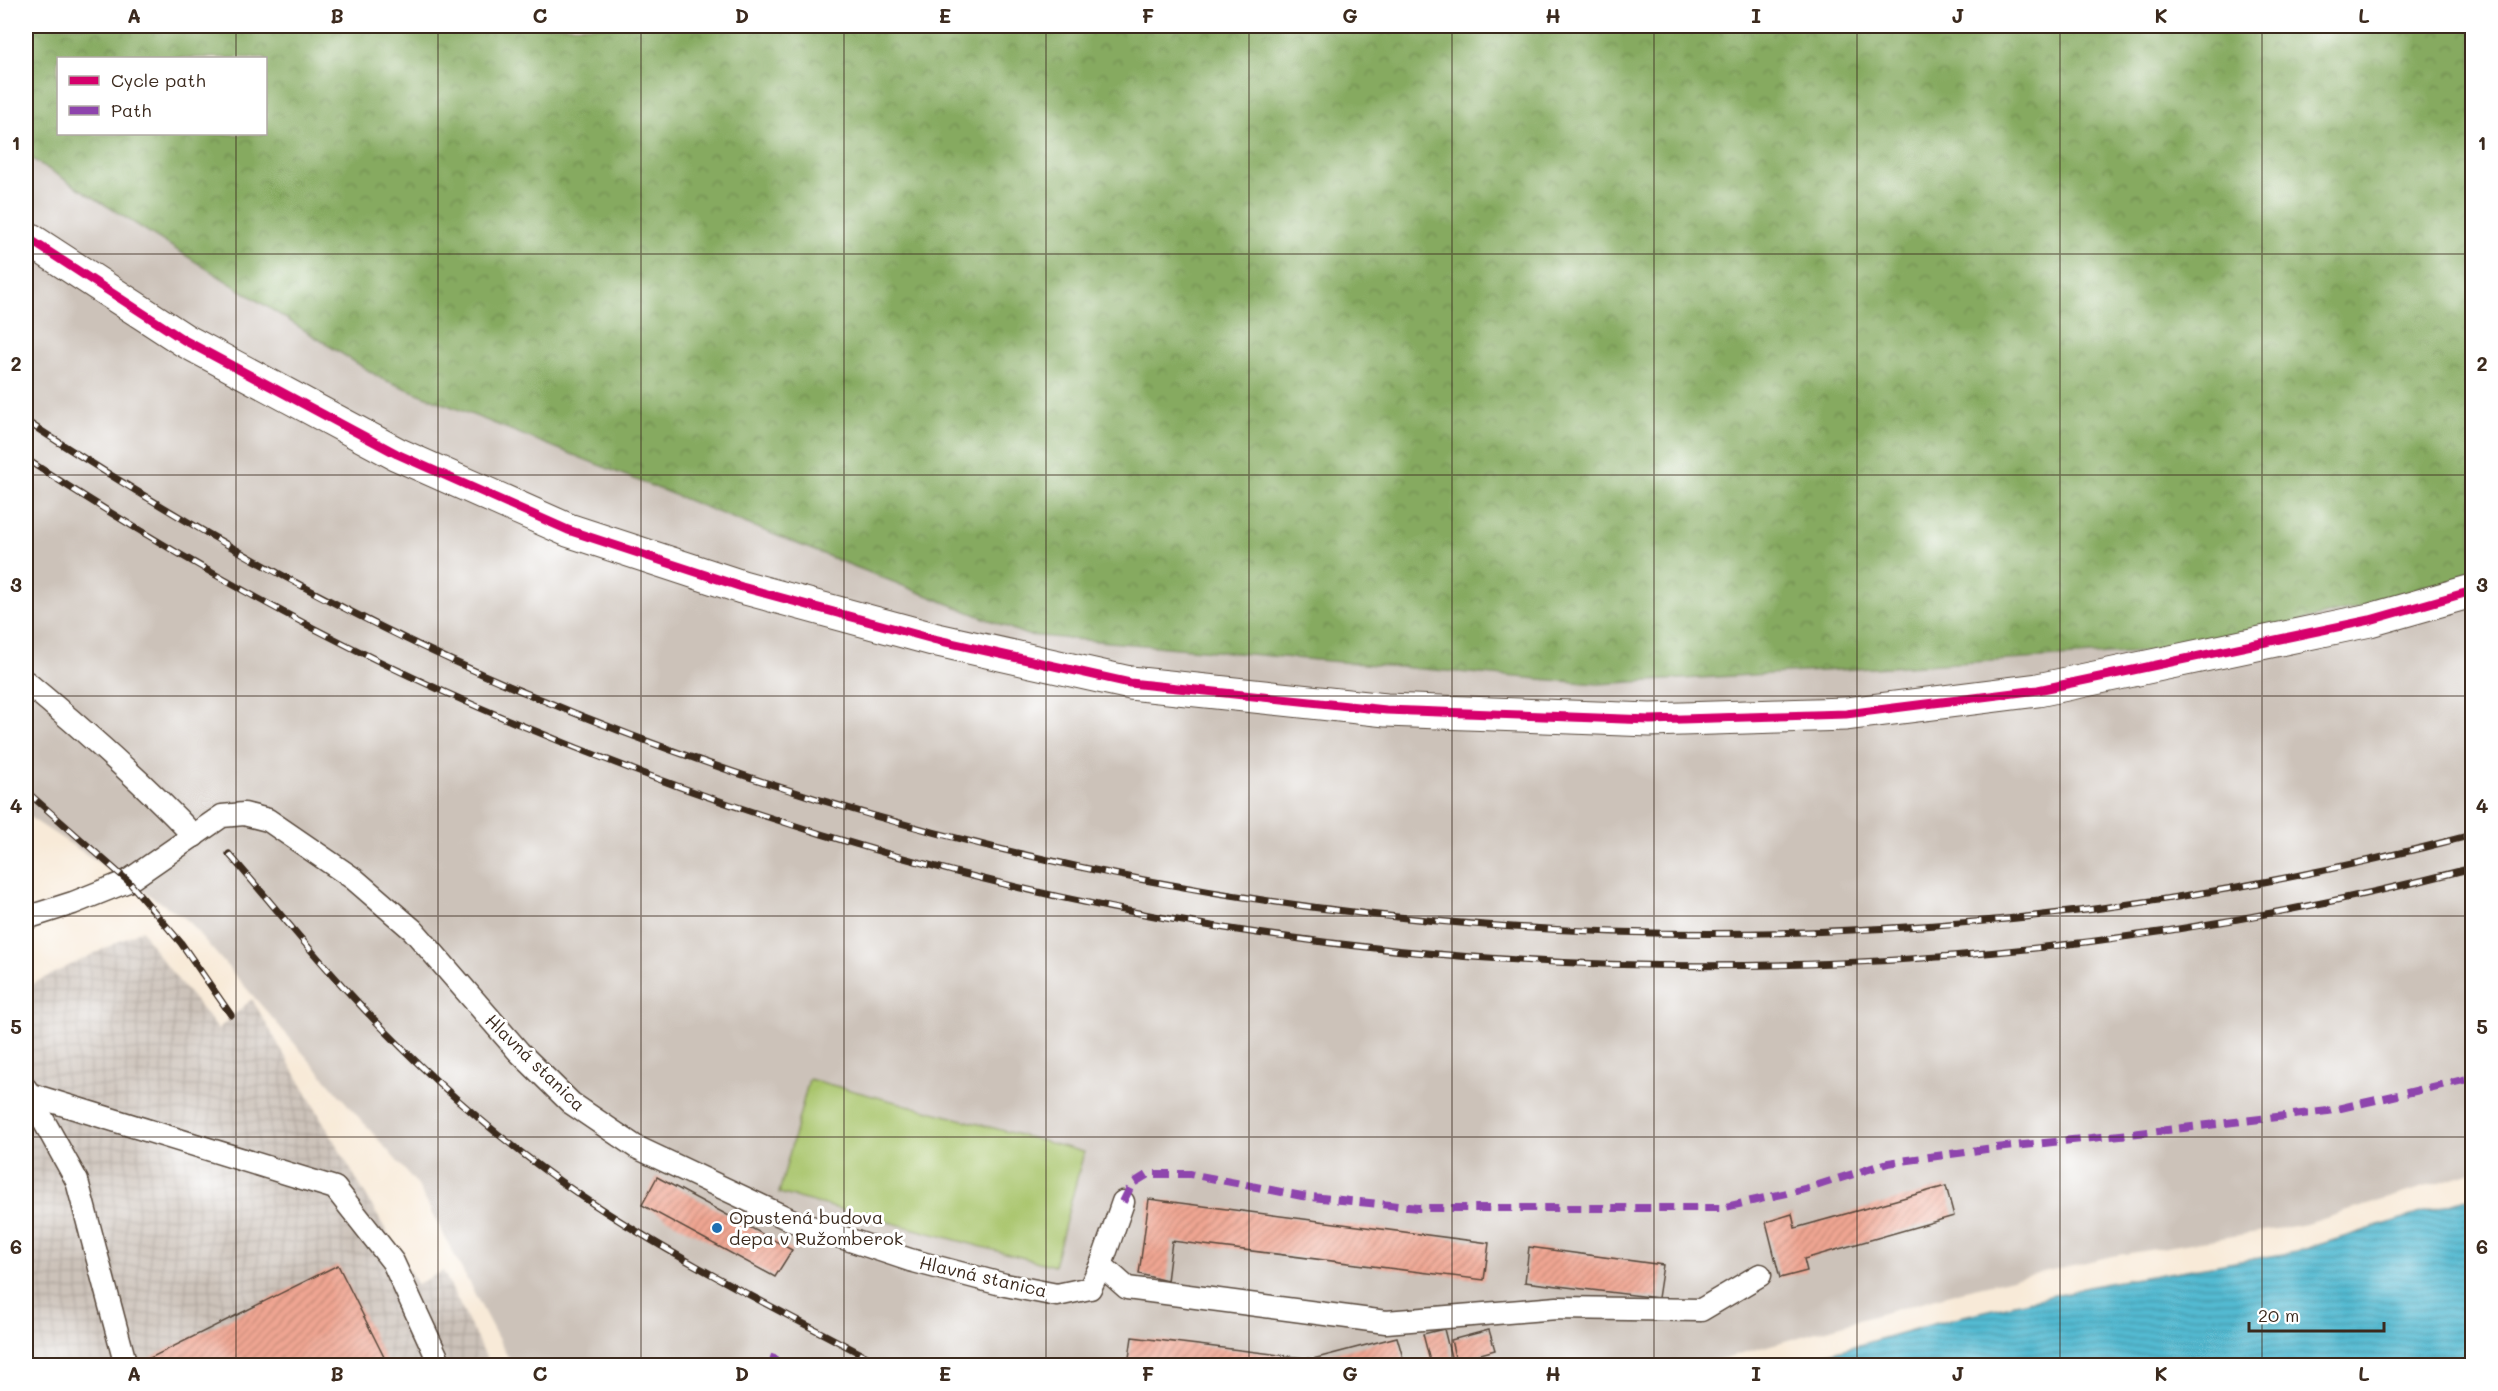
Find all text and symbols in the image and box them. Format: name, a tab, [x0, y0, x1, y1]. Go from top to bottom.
text: A	[127, 2, 141, 28]
text: B	[330, 2, 344, 28]
text: C	[533, 2, 548, 28]
text: D	[735, 2, 749, 28]
text: E	[939, 2, 951, 28]
text: F	[1142, 2, 1155, 28]
text: G	[1342, 2, 1358, 28]
text: H	[1545, 2, 1561, 28]
text: I	[1751, 2, 1761, 28]
text: J	[1951, 2, 1965, 28]
text: K	[2154, 2, 2168, 28]
text: L	[2358, 2, 2370, 28]
legend	[57, 57, 267, 135]
text: Cycle path	[111, 68, 206, 92]
text: Path	[111, 98, 151, 122]
text: 1	[12, 129, 20, 155]
text: 1	[2478, 129, 2486, 155]
text: 2	[10, 350, 22, 376]
text: 2	[2476, 350, 2488, 376]
text: 3	[10, 571, 22, 597]
text: 3	[2476, 571, 2488, 597]
text: 4	[10, 792, 23, 818]
text: 4	[2476, 792, 2489, 818]
street label: Hlavná stanica	[481, 1008, 591, 1116]
text: 5	[10, 1013, 22, 1039]
text: 5	[2476, 1013, 2488, 1039]
place label: Opustená budova depa v Ružomberok	[729, 1205, 903, 1250]
marker: Opustená budova depa v Ružomberok	[710, 1221, 724, 1235]
text: 6	[10, 1233, 22, 1259]
text: 6	[2476, 1233, 2488, 1259]
street label: Hlavná stanica	[917, 1250, 1049, 1302]
scale bar	[2249, 1295, 2384, 1333]
text: 20 m	[2258, 1303, 2299, 1327]
text: A	[127, 1360, 141, 1386]
text: B	[330, 1360, 344, 1386]
text: C	[533, 1360, 548, 1386]
text: D	[735, 1360, 749, 1386]
text: E	[939, 1360, 951, 1386]
text: F	[1142, 1360, 1155, 1386]
text: G	[1342, 1360, 1358, 1386]
text: H	[1545, 1360, 1561, 1386]
text: I	[1751, 1360, 1761, 1386]
text: J	[1951, 1360, 1965, 1386]
text: K	[2154, 1360, 2168, 1386]
text: L	[2358, 1360, 2370, 1386]

